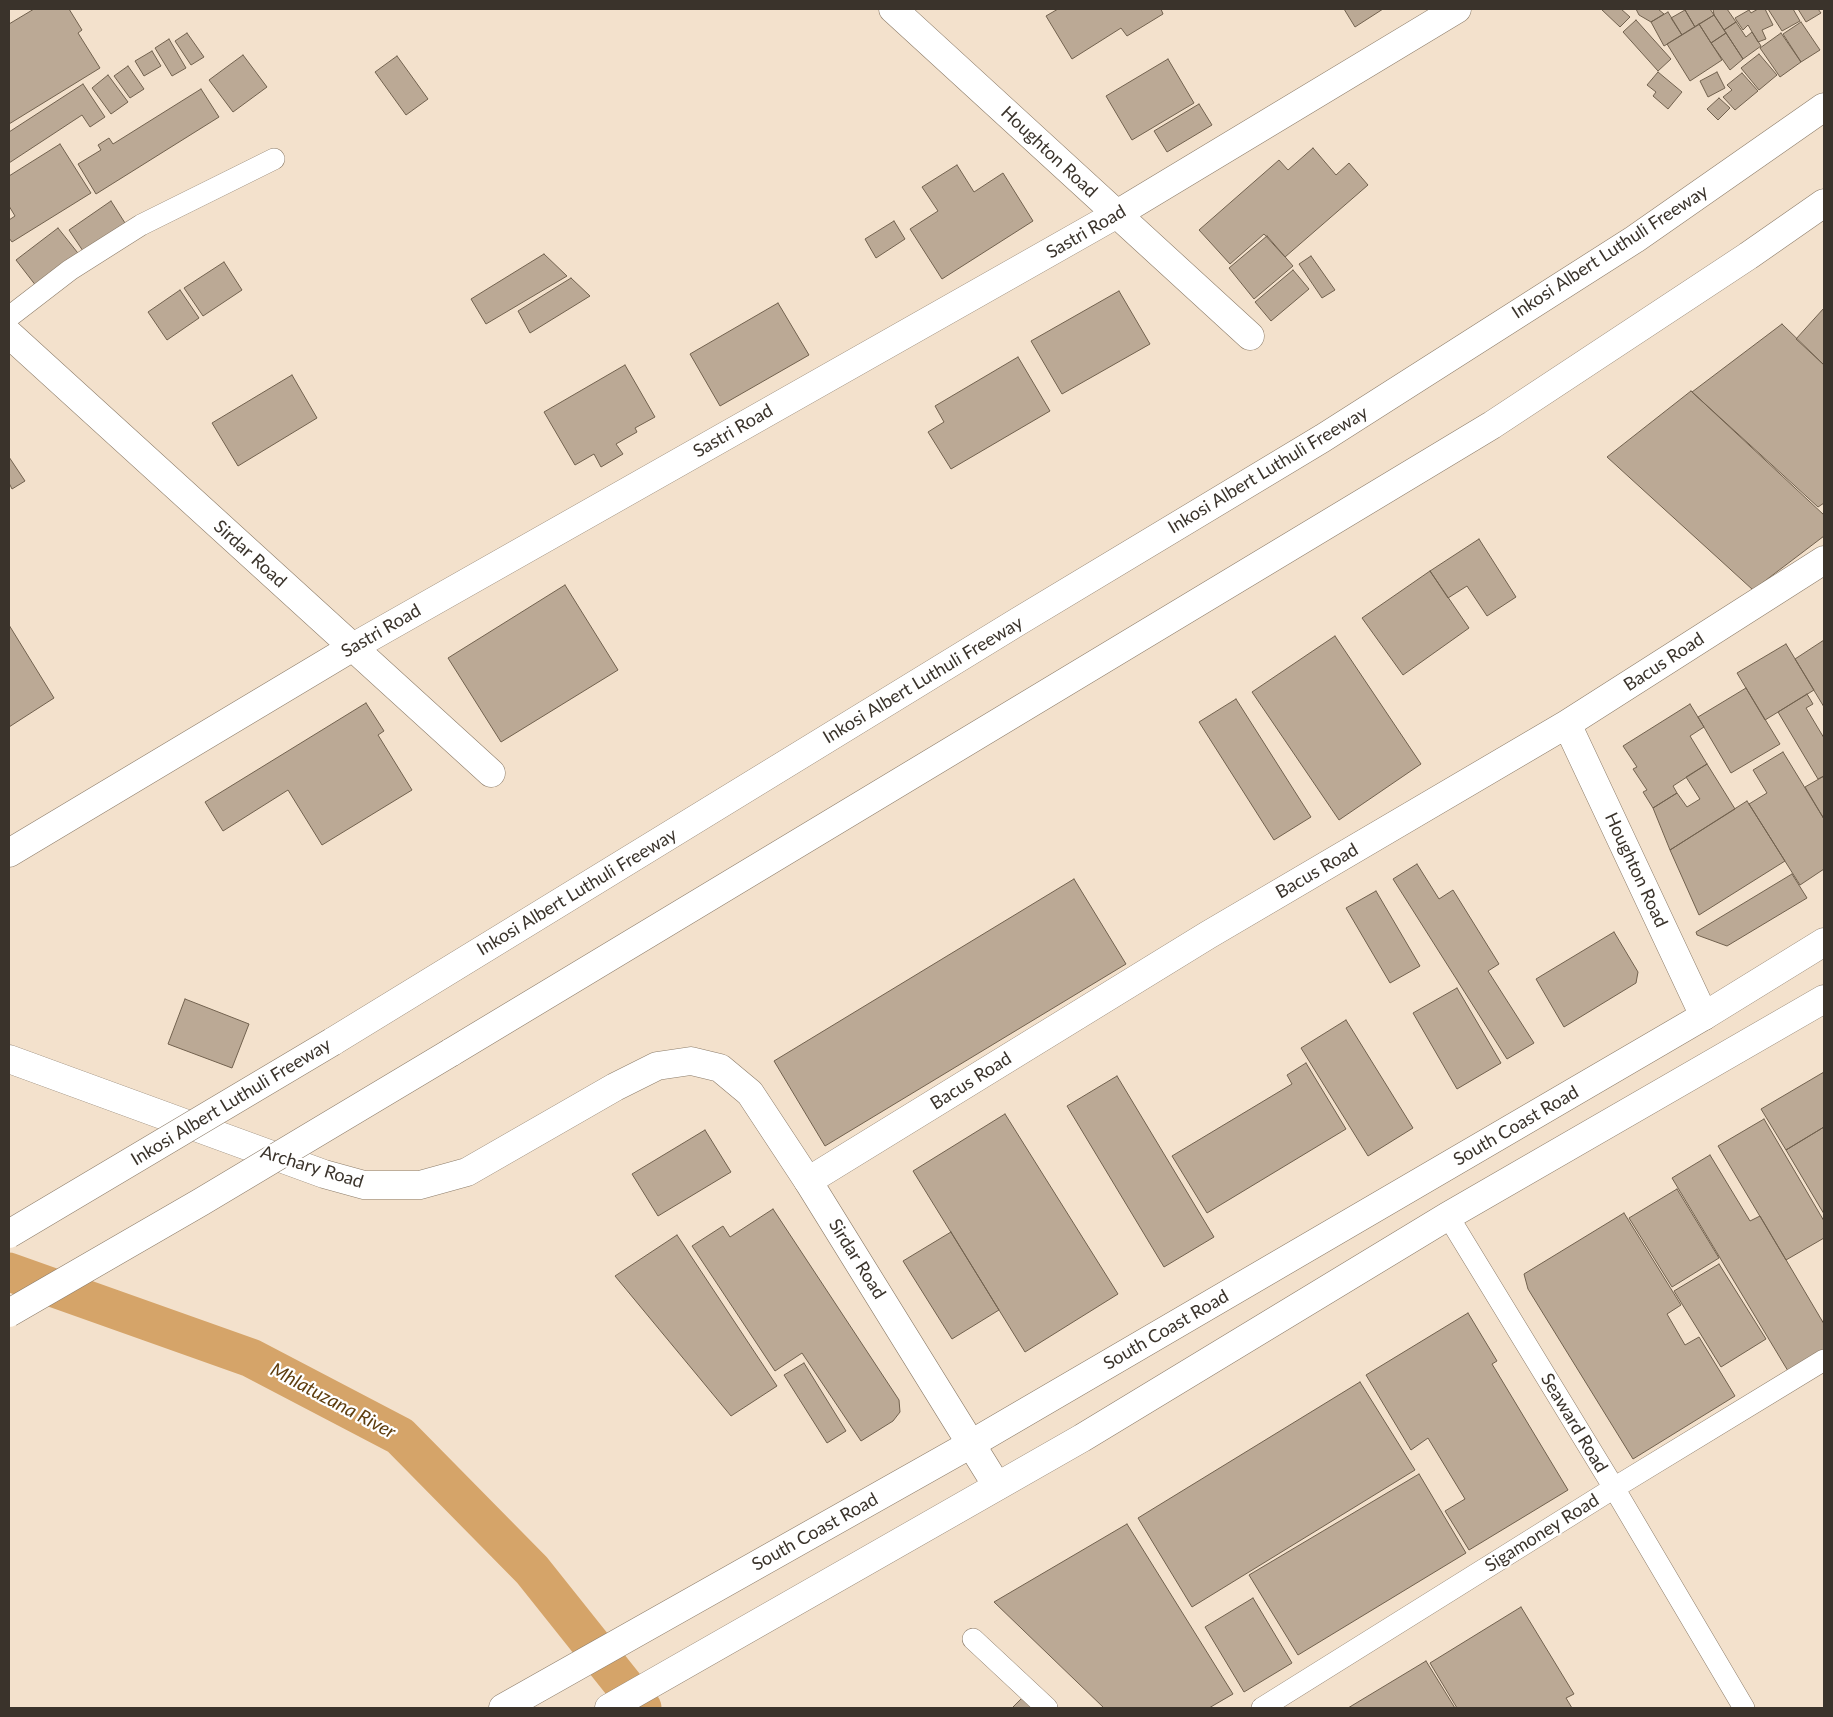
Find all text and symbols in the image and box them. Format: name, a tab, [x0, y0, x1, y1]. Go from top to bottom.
street label: Houghton Road	[996, 102, 1102, 202]
street label: Inkosi Albert Luthuli Freeway	[1508, 181, 1712, 323]
street label: Sastri Road	[1042, 201, 1130, 263]
street label: Sastri Road	[689, 400, 777, 462]
street label: Inkosi Albert Luthuli Freeway	[1164, 402, 1372, 538]
street label: Sirdar Road	[209, 516, 291, 592]
street label: Sastri Road	[337, 600, 425, 662]
street label: Inkosi Albert Luthuli Freeway	[819, 612, 1027, 748]
street label: Bacus Road	[1620, 628, 1708, 696]
street label: Houghton Road	[1600, 809, 1672, 931]
street label: Inkosi Albert Luthuli Freeway	[473, 824, 681, 960]
street label: Bacus Road	[1272, 839, 1362, 903]
street label: Inkosi Albert Luthuli Freeway	[127, 1034, 335, 1170]
street label: Bacus Road	[927, 1048, 1015, 1114]
street label: South Coast Road	[1450, 1081, 1582, 1171]
street label: Archary Road	[258, 1141, 366, 1193]
street label: Sirdar Road	[824, 1215, 890, 1303]
street label: South Coast Road	[1100, 1285, 1232, 1375]
water label: Mhlatuzana River	[266, 1358, 400, 1444]
street label: Seaward Road	[1536, 1369, 1612, 1477]
street label: South Coast Road	[748, 1488, 882, 1576]
street label: Sigamoney Road	[1481, 1489, 1603, 1577]

